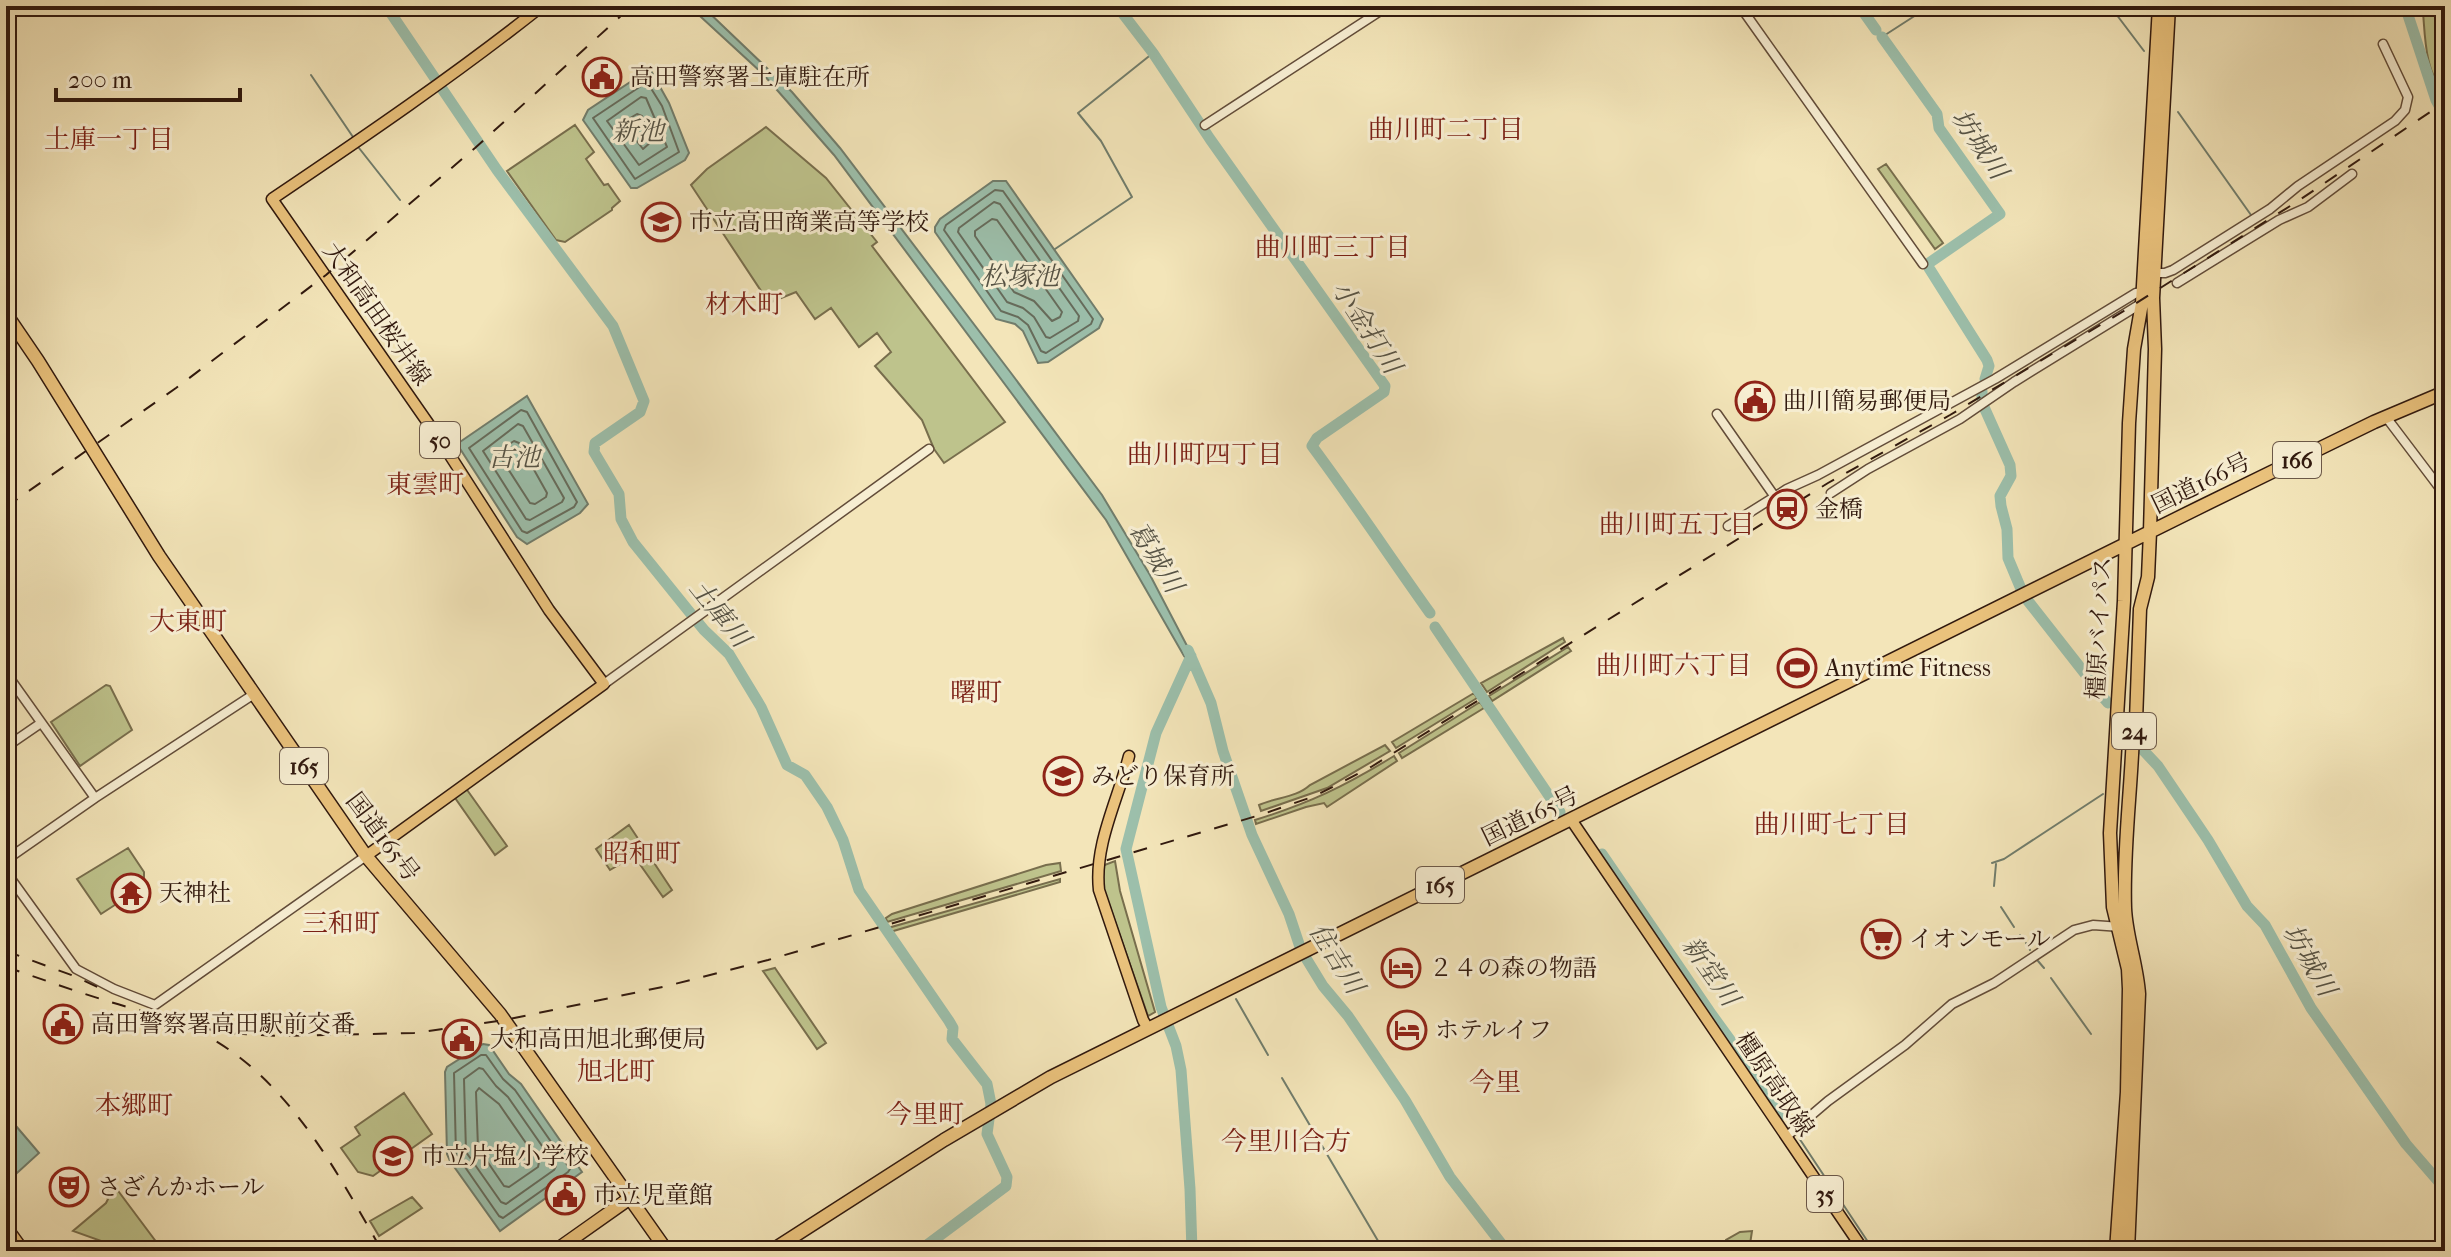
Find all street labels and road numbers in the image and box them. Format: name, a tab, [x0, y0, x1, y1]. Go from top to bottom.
street label: 大和高田桜井線	[317, 237, 437, 391]
road number: 50	[420, 422, 460, 458]
road number: 166	[2273, 442, 2321, 478]
street label: 国道166号	[2147, 447, 2255, 519]
street label: 橿原バイパス	[2081, 556, 2117, 700]
road number: 24	[2112, 713, 2156, 749]
road number: 165	[280, 748, 328, 784]
street label: 国道165号	[1477, 781, 1583, 851]
street label: 国道165号	[341, 787, 425, 887]
road number: 165	[1416, 867, 1464, 903]
street label: 橿原高取線	[1730, 1026, 1820, 1142]
road number: 35	[1807, 1176, 1843, 1212]

